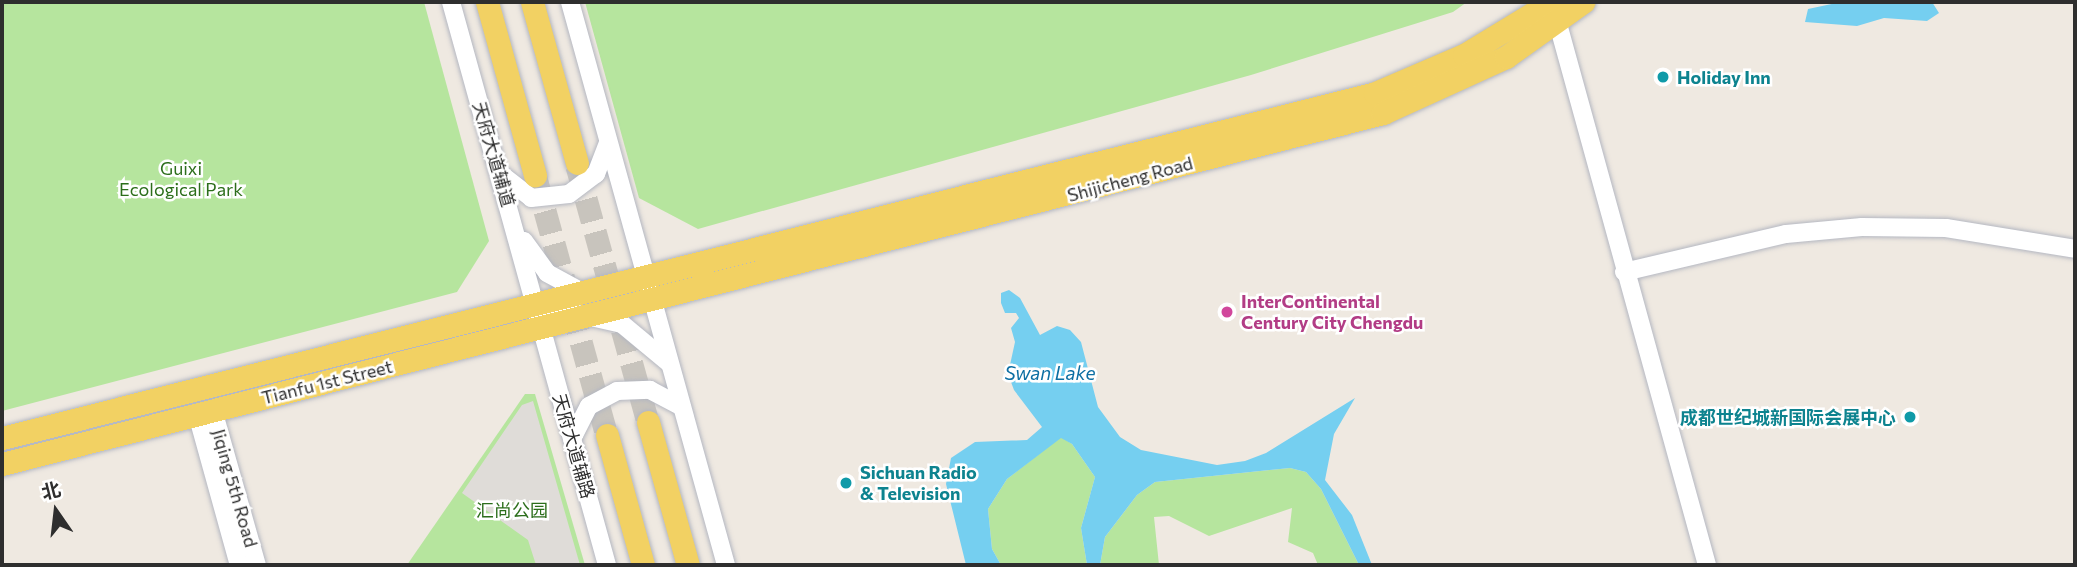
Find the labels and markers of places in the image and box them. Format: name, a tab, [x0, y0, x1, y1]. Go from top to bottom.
place label: Holiday Inn	[1677, 66, 1771, 88]
marker: Holiday Inn	[1655, 69, 1671, 85]
place label: InterContinental Century City Chengdu	[1241, 291, 1423, 334]
marker: InterContinental Century City Chengdu	[1219, 304, 1235, 320]
place label: 成都世纪城新国际会展中心	[1680, 406, 1896, 428]
marker: 成都世纪城新国际会展中心	[1902, 409, 1918, 425]
place label: Sichuan Radio & Television	[860, 462, 977, 504]
marker: Sichuan Radio & Television	[838, 475, 854, 491]

